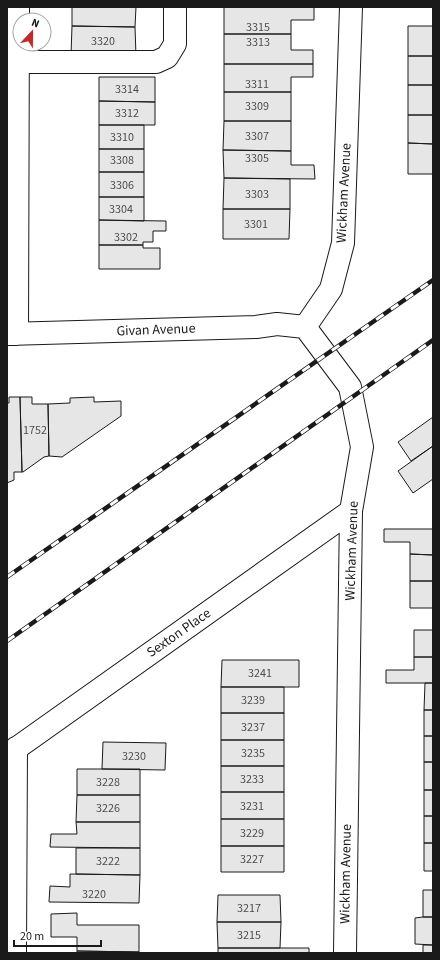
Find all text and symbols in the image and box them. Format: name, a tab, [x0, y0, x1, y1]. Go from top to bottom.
north arrow	[12, 12, 52, 52]
text: N	[29, 15, 42, 32]
house number: 3315	[246, 19, 270, 36]
house number: 3320	[91, 33, 115, 50]
house number: 3313	[246, 34, 270, 51]
house number: 3311	[245, 76, 269, 93]
house number: 3314	[115, 81, 139, 98]
house number: 3309	[245, 98, 269, 115]
house number: 3312	[115, 105, 139, 122]
house number: 3307	[245, 128, 269, 145]
house number: 3310	[110, 129, 134, 146]
street label: Wickham Avenue	[331, 143, 357, 243]
house number: 3305	[245, 150, 269, 167]
house number: 3308	[110, 152, 134, 169]
house number: 3306	[110, 177, 134, 194]
house number: 3303	[245, 186, 269, 203]
house number: 3304	[109, 201, 133, 218]
house number: 3301	[244, 216, 268, 233]
house number: 3302	[114, 229, 138, 246]
street label: Givan Avenue	[116, 319, 196, 341]
house number: 1752	[23, 422, 47, 439]
street label: Wickham Avenue	[340, 501, 364, 601]
street label: Sexton Place	[143, 603, 215, 663]
house number: 3241	[248, 665, 272, 682]
house number: 3239	[241, 692, 265, 709]
house number: 3237	[241, 719, 265, 736]
house number: 3235	[241, 745, 265, 762]
house number: 3230	[122, 748, 146, 765]
house number: 3233	[240, 771, 264, 788]
house number: 3228	[96, 774, 120, 791]
house number: 3231	[240, 798, 264, 815]
house number: 3226	[96, 800, 120, 817]
street label: Wickham Avenue	[335, 824, 357, 924]
house number: 3229	[240, 825, 264, 842]
house number: 3227	[240, 851, 264, 868]
house number: 3222	[96, 853, 120, 870]
house number: 3220	[82, 886, 106, 903]
house number: 3217	[237, 900, 261, 917]
scale bar	[14, 922, 101, 948]
house number: 3215	[237, 927, 261, 944]
text: 20 m	[20, 928, 44, 945]

